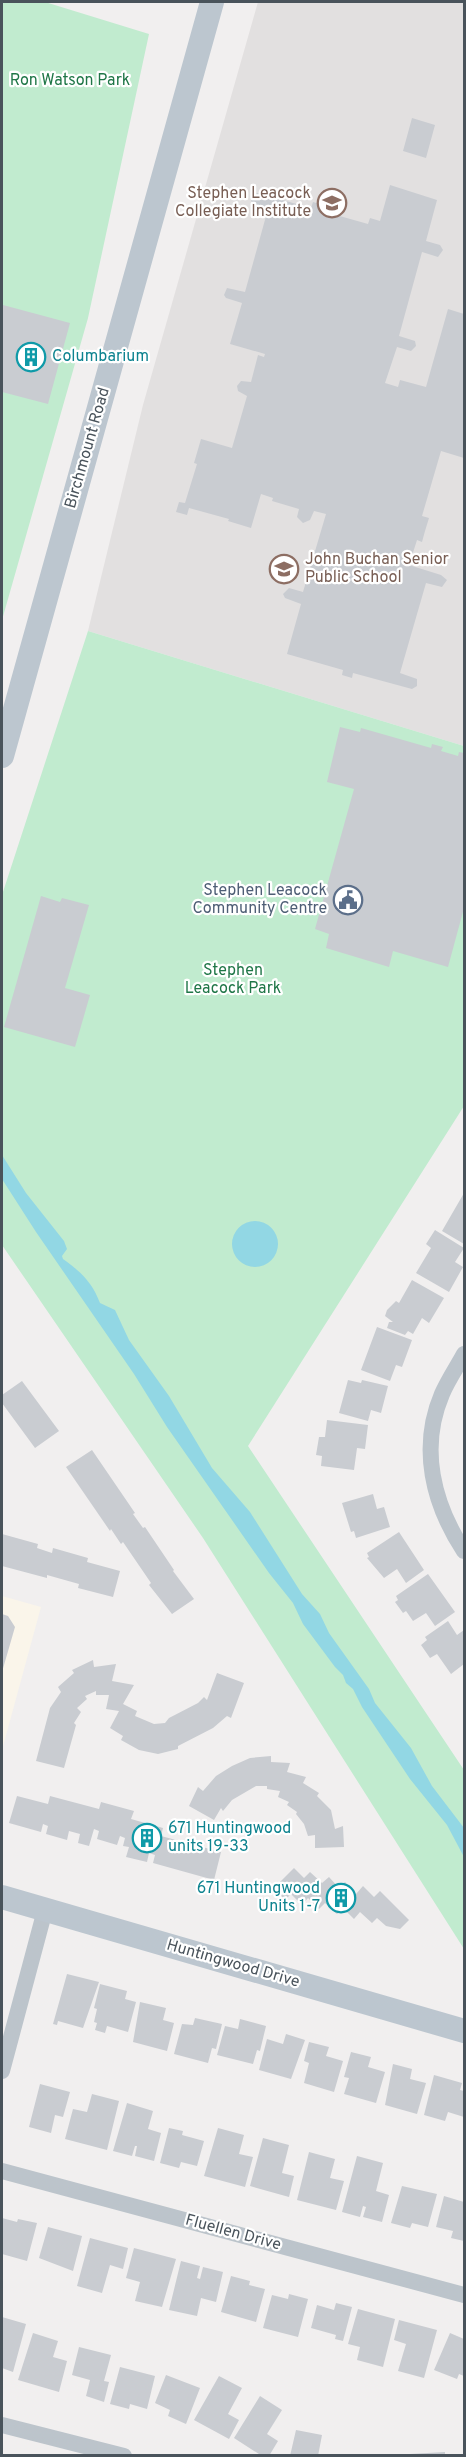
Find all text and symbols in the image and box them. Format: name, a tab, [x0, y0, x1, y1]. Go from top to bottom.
park label: Ron Watson Park	[10, 71, 130, 91]
place label: Stephen Leacock Collegiate Institute	[175, 184, 311, 222]
school or university icon: Stephen Leacock Collegiate Institute	[316, 187, 348, 219]
building icon: Columbarium	[15, 341, 47, 373]
place label: Columbarium	[52, 347, 149, 367]
street label: Birchmount Road	[61, 385, 115, 511]
place label: John Buchan Senior Public School	[305, 550, 449, 588]
school or university icon: John Buchan Senior Public School	[268, 553, 300, 585]
place label: Stephen Leacock Community Centre	[192, 881, 327, 919]
public building icon: Stephen Leacock Community Centre	[332, 884, 364, 916]
park label: Stephen Leacock Park	[185, 961, 281, 999]
place label: 671 Huntingwood units 19-33	[168, 1819, 291, 1857]
building icon: 671 Huntingwood units 19-33	[131, 1822, 163, 1854]
place label: 671 Huntingwood Units 1-7	[197, 1879, 320, 1917]
building icon: 671 Huntingwood Units 1-7	[325, 1882, 357, 1914]
street label: Huntingwood Drive	[164, 1935, 302, 1993]
street label: Fluellen Drive	[183, 2211, 283, 2255]

